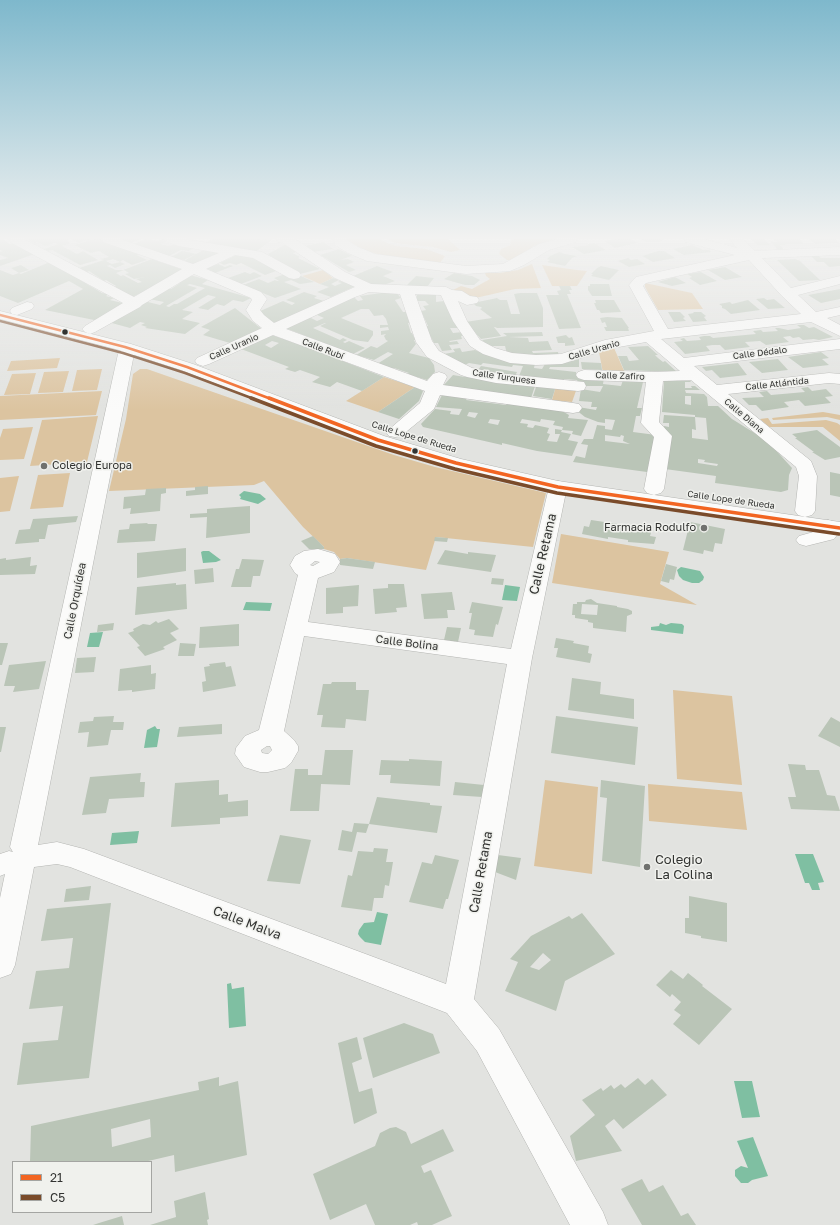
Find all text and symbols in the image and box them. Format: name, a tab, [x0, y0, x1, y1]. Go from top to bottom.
unlabelled marker	[60, 327, 70, 337]
street label: Calle Uranio	[208, 331, 260, 363]
street label: Calle Rubí	[301, 336, 345, 362]
street label: Calle Uranio	[567, 338, 621, 362]
street label: Calle Dédalo	[732, 344, 788, 362]
street label: Calle Turquesa	[472, 367, 536, 387]
street label: Calle Zafiro	[595, 370, 645, 382]
street label: Calle Atlántida	[745, 375, 809, 393]
street label: Calle Diana	[722, 396, 766, 436]
street label: Calle Lope de Rueda	[370, 419, 458, 455]
unlabelled marker	[410, 446, 420, 456]
place label: Colegio Europa	[52, 459, 132, 473]
marker: Colegio Europa	[39, 461, 49, 471]
street label: Calle Lope de Rueda	[687, 489, 775, 511]
street label: Calle Retama	[526, 512, 560, 596]
place label: Farmacia Rodulfo	[604, 521, 696, 535]
marker: Farmacia Rodulfo	[699, 523, 709, 533]
street label: Calle Orquídea	[61, 562, 89, 640]
street label: Calle Bolina	[375, 633, 439, 653]
street label: Calle Retama	[466, 830, 496, 914]
place label: Colegio La Colina	[655, 852, 713, 883]
marker: Colegio La Colina	[642, 862, 652, 872]
street label: Calle Malva	[211, 903, 283, 943]
legend	[12, 1161, 152, 1213]
text: 21	[50, 1170, 63, 1185]
text: C5	[50, 1190, 65, 1205]

